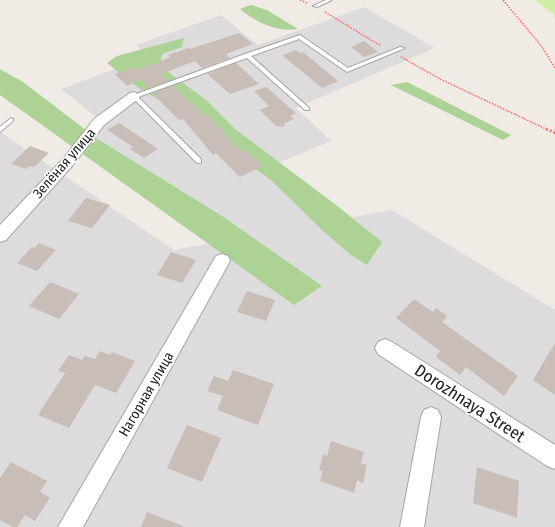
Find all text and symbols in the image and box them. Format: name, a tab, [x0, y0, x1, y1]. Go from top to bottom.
street label: Зелёная улица	[29, 125, 99, 202]
street label: Нагорная улица	[115, 349, 178, 440]
street label: Dorozhnaya Street	[411, 360, 529, 447]

